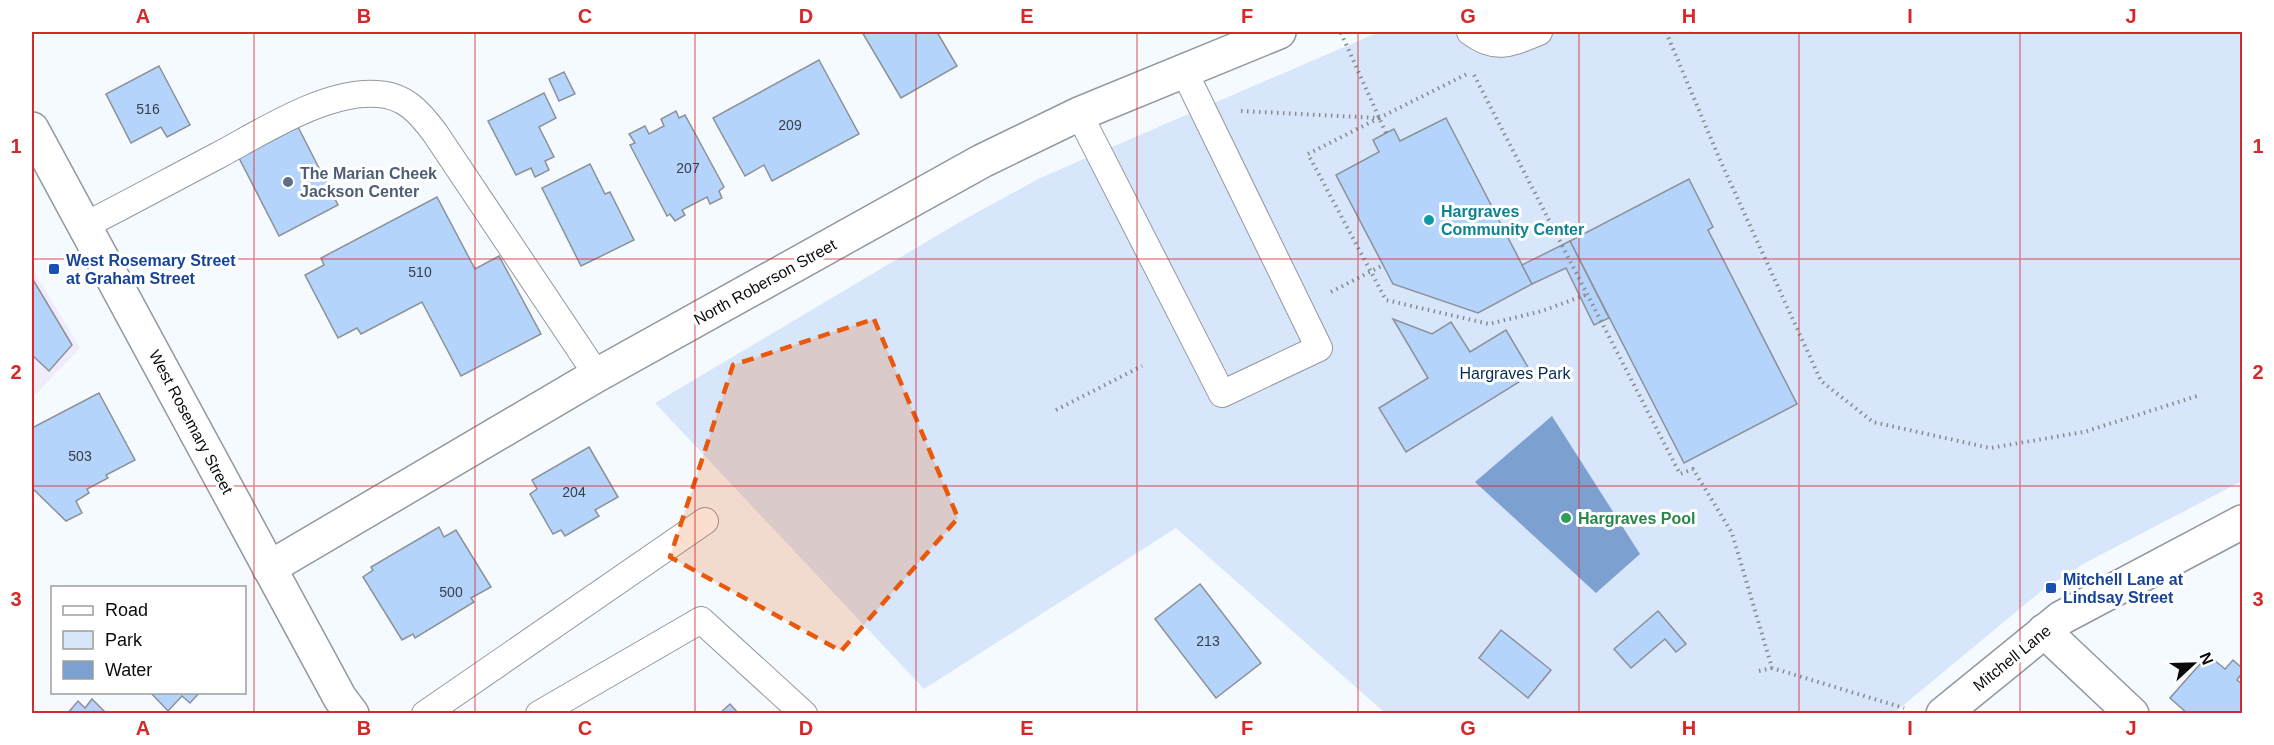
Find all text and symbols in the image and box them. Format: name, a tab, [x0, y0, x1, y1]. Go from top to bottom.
text: A	[136, 5, 150, 27]
text: B	[357, 5, 371, 27]
text: C	[578, 5, 592, 27]
text: D	[799, 5, 813, 27]
text: E	[1020, 5, 1034, 27]
text: F	[1241, 5, 1253, 27]
text: G	[1460, 5, 1476, 27]
text: H	[1682, 5, 1696, 27]
text: I	[1907, 5, 1913, 27]
text: J	[2125, 5, 2137, 27]
house number: 516	[136, 101, 160, 117]
house number: 209	[778, 117, 802, 133]
text: 1	[10, 135, 22, 157]
text: 1	[2252, 135, 2264, 157]
house number: 207	[676, 160, 700, 176]
place label: The Marian Cheek Jackson Center	[300, 165, 437, 200]
marker: The Marian Cheek Jackson Center	[281, 175, 295, 189]
place label: Hargraves Community Center	[1441, 203, 1584, 238]
marker: Hargraves Community Center	[1422, 213, 1436, 227]
street label: North Roberson Street	[691, 235, 840, 328]
place label: West Rosemary Street at Graham Street	[66, 252, 236, 287]
marker: West Rosemary Street at Graham Street	[47, 262, 61, 276]
house number: 510	[408, 264, 432, 280]
street label: West Rosemary Street	[146, 347, 236, 497]
text: 2	[10, 361, 22, 383]
text: 2	[2252, 361, 2264, 383]
park label: Hargraves Park	[1459, 365, 1572, 382]
house number: 503	[68, 448, 92, 464]
house number: 204	[562, 484, 586, 500]
place label: Hargraves Pool	[1578, 510, 1695, 527]
marker: Hargraves Pool	[1559, 511, 1573, 525]
place label: Mitchell Lane at Lindsay Street	[2063, 571, 2184, 606]
marker: Mitchell Lane at Lindsay Street	[2044, 581, 2058, 595]
house number: 500	[439, 584, 463, 600]
legend	[51, 586, 246, 694]
text: 3	[10, 588, 22, 610]
text: 3	[2252, 588, 2264, 610]
text: Road	[105, 600, 148, 620]
street label: Mitchell Lane	[1970, 622, 2054, 694]
text: Park	[105, 630, 143, 650]
house number: 213	[1196, 633, 1220, 649]
north arrow	[2163, 634, 2223, 694]
text: N	[2196, 650, 2216, 667]
text: Water	[105, 660, 152, 680]
text: A	[136, 717, 150, 739]
text: B	[357, 717, 371, 739]
text: C	[578, 717, 592, 739]
text: D	[799, 717, 813, 739]
text: E	[1020, 717, 1034, 739]
text: F	[1241, 717, 1253, 739]
text: G	[1460, 717, 1476, 739]
text: H	[1682, 717, 1696, 739]
text: I	[1907, 717, 1913, 739]
text: J	[2125, 717, 2137, 739]

